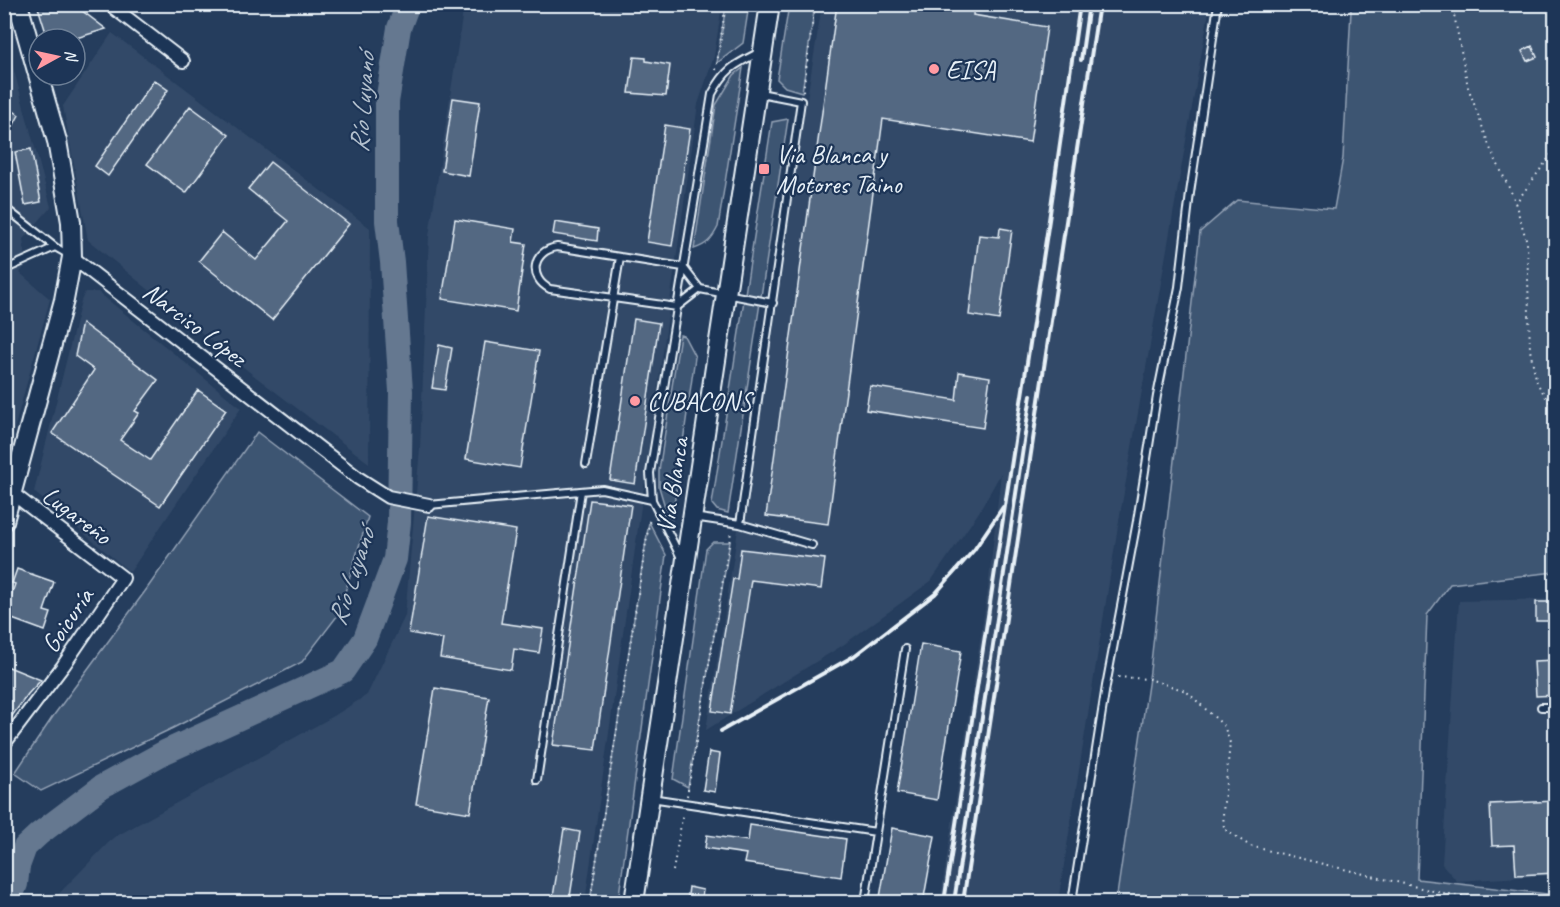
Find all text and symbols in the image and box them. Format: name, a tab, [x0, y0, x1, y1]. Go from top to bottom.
north arrow	[27, 27, 87, 87]
water label: Río Luyanó	[342, 45, 383, 154]
text: N	[60, 49, 82, 64]
place label: EISA	[946, 53, 997, 86]
marker: EISA	[927, 62, 941, 76]
place label: Via Blanca y Motores Taino	[776, 138, 903, 201]
marker: Via Blanca y Motores Taino	[757, 162, 771, 176]
street label: Narciso López	[136, 275, 255, 376]
place label: CUBACONS	[647, 385, 755, 418]
marker: CUBACONS	[628, 394, 642, 408]
street label: Vía Blanca	[649, 433, 697, 535]
street label: Lugareño	[36, 479, 119, 553]
water label: Río Luyanó	[320, 518, 385, 629]
street label: Goicuría	[34, 580, 102, 659]

